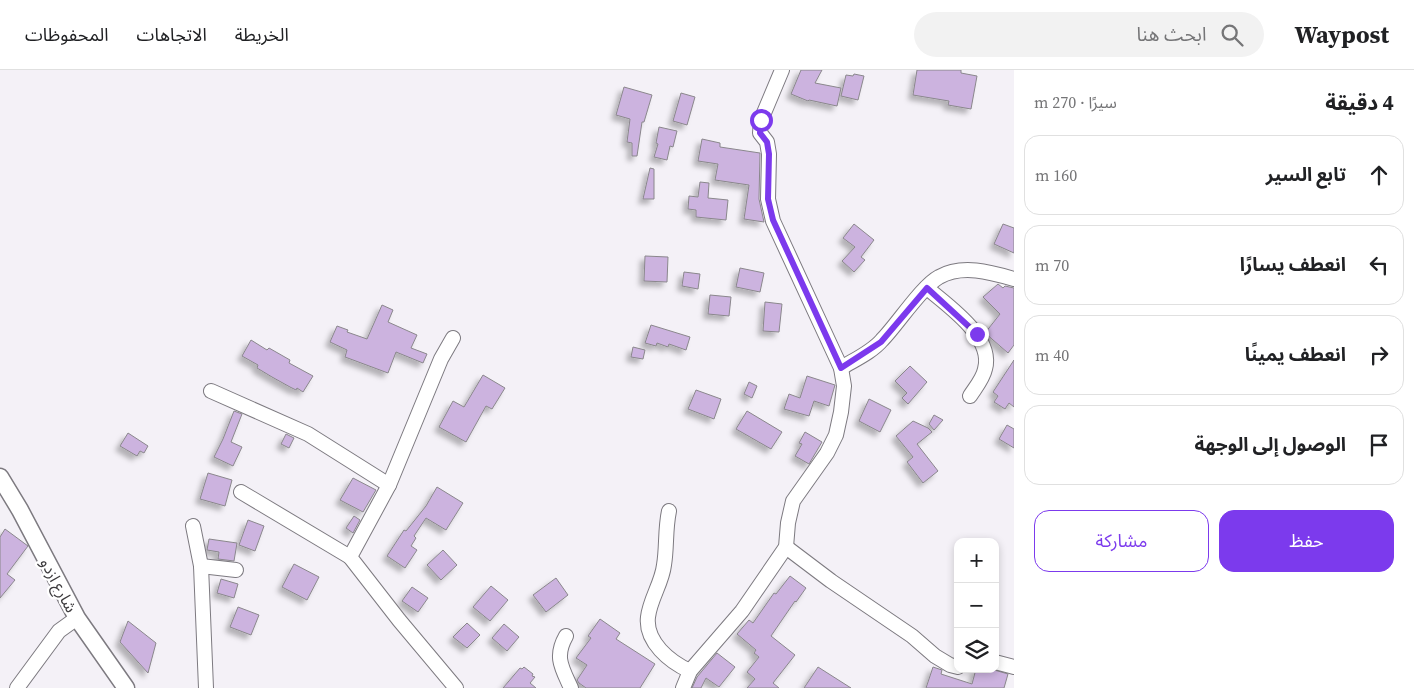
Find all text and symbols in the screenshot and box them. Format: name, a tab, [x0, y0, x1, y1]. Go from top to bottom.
search box	[914, 12, 1264, 57]
text: Waypost	[1294, 18, 1389, 51]
text: ابحث هنا	[1137, 21, 1206, 47]
icon: search	[1218, 21, 1246, 49]
text: المحفوظات	[25, 22, 109, 47]
text: الاتجاهات	[137, 22, 207, 47]
text: الخريطة	[235, 22, 289, 47]
text: 4 دقيقة	[1325, 88, 1394, 117]
text: سيرًا · 270 m	[1034, 91, 1117, 113]
route start	[750, 109, 773, 132]
text: تابع السير	[1266, 161, 1346, 187]
icon: ahead	[1365, 161, 1393, 189]
text: 160 m	[1035, 164, 1077, 186]
text: انعطف يسارًا	[1240, 251, 1346, 277]
icon: left	[1365, 251, 1393, 279]
text: 70 m	[1035, 254, 1069, 276]
route end	[966, 323, 989, 346]
text: انعطف يمينًا	[1245, 341, 1346, 367]
icon: right	[1365, 341, 1393, 369]
text: 40 m	[1035, 344, 1069, 366]
text: الوصول إلى الوجهة	[1194, 431, 1346, 457]
icon: arrive	[1365, 431, 1393, 459]
button: مشاركة	[1034, 510, 1209, 572]
button: حفظ	[1219, 510, 1394, 572]
map controls	[954, 538, 999, 673]
button: +	[954, 538, 999, 583]
street label: شارع ازدو	[34, 554, 83, 617]
button: −	[954, 583, 999, 628]
button: layers	[954, 628, 999, 673]

